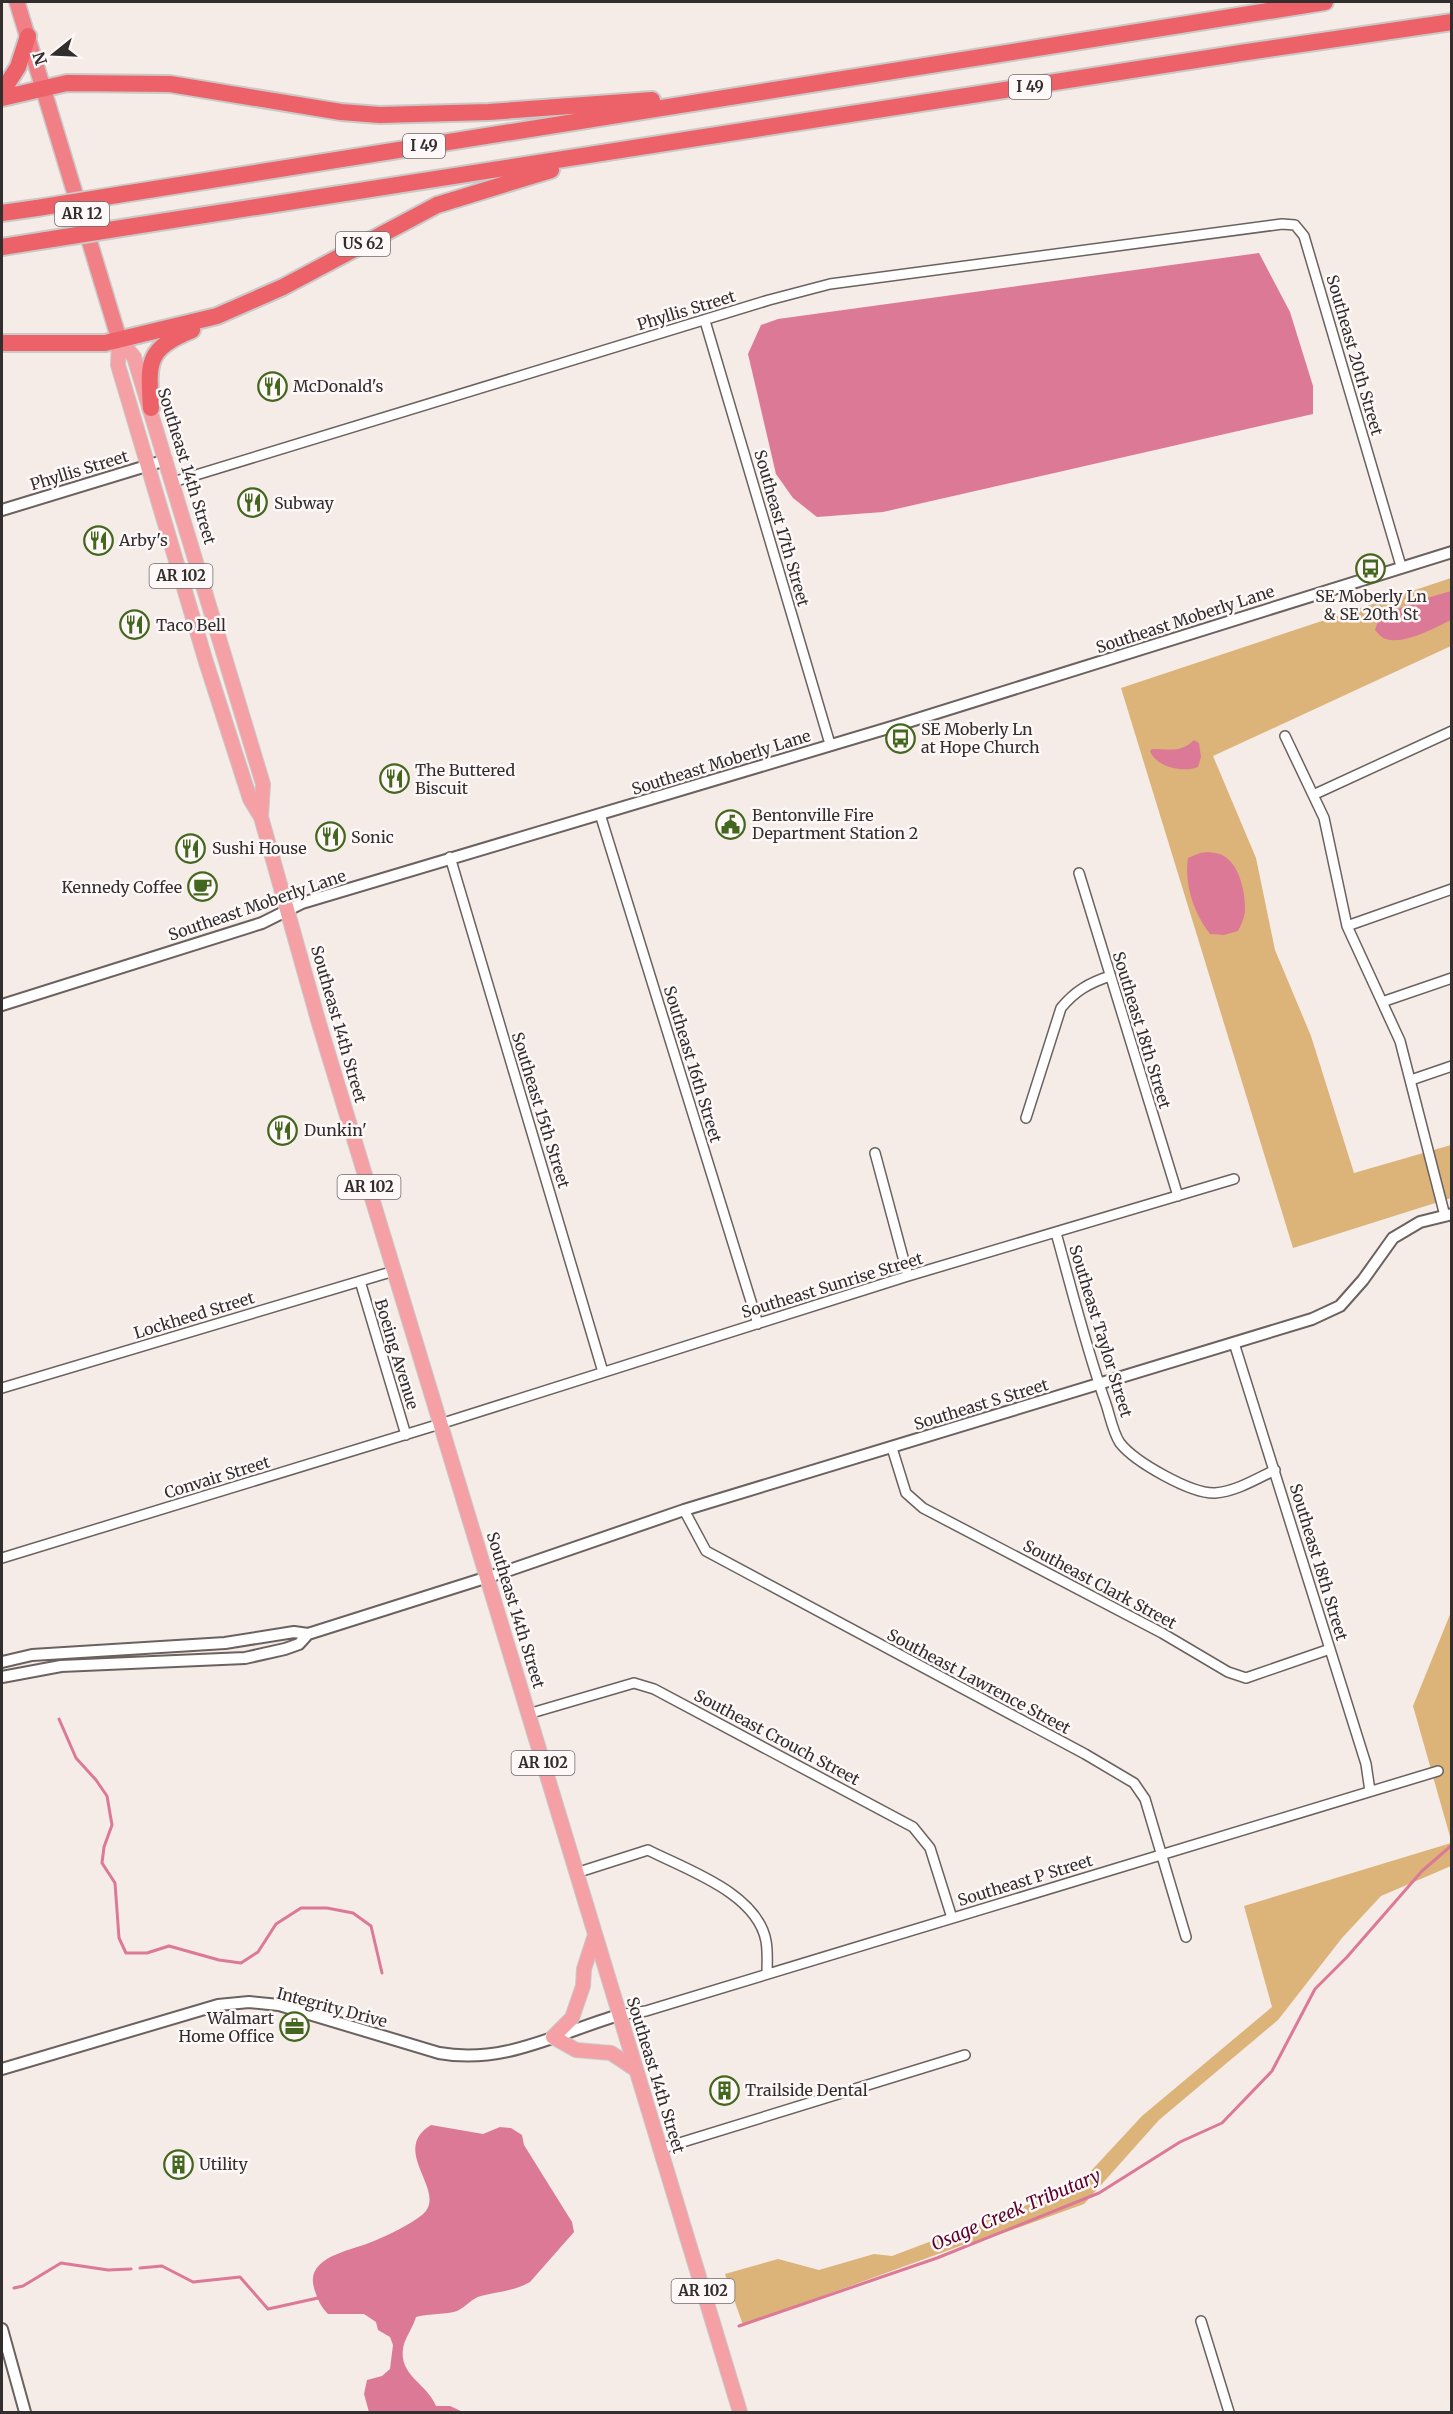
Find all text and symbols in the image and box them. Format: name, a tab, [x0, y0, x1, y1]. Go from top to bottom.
north arrow	[24, 24, 84, 84]
text: N	[28, 49, 51, 68]
road number: I 49	[1009, 75, 1051, 99]
road number: I 49	[403, 134, 445, 158]
road number: AR 12	[55, 202, 109, 226]
road number: US 62	[336, 232, 390, 256]
street label: Southeast 20th Street	[1322, 272, 1388, 438]
street label: Phyllis Street	[634, 285, 738, 334]
restaurant icon: McDonald's	[256, 370, 288, 402]
place label: McDonald's	[293, 376, 383, 396]
street label: Southeast 14th Street	[154, 385, 221, 547]
street label: Phyllis Street	[27, 445, 131, 494]
street label: Southeast 17th Street	[750, 447, 814, 609]
restaurant icon: Subway	[237, 487, 269, 519]
place label: Subway	[274, 493, 334, 513]
restaurant icon: Arby's	[82, 524, 114, 556]
place label: Arby's	[118, 530, 168, 550]
bus stop icon: SE Moberly Ln & SE 20th St	[1355, 552, 1387, 584]
road number: AR 102	[150, 564, 213, 588]
street label: Southeast Moberly Lane	[1093, 581, 1277, 657]
place label: SE Moberly Ln & SE 20th St	[1315, 586, 1427, 624]
restaurant icon: Taco Bell	[119, 609, 151, 641]
place label: Taco Bell	[156, 615, 226, 635]
place label: SE Moberly Ln at Hope Church	[921, 719, 1040, 757]
bus stop icon: SE Moberly Ln at Hope Church	[884, 722, 916, 754]
street label: Southeast Moberly Lane	[629, 725, 813, 799]
place label: The Buttered Biscuit	[415, 760, 515, 798]
restaurant icon: The Buttered Biscuit	[378, 763, 410, 795]
place label: Bentonville Fire Department Station 2	[752, 805, 918, 843]
public building icon: Bentonville Fire Department Station 2	[715, 808, 747, 840]
restaurant icon: Sonic	[314, 821, 346, 853]
place label: Sonic	[351, 827, 394, 847]
restaurant icon: Sushi House	[175, 832, 207, 864]
place label: Sushi House	[212, 838, 307, 858]
street label: Southeast Moberly Lane	[166, 865, 348, 945]
cafe icon: Kennedy Coffee	[187, 871, 219, 903]
place label: Kennedy Coffee	[61, 877, 182, 897]
street label: Southeast 14th Street	[307, 943, 371, 1106]
street label: Southeast 18th Street	[1109, 949, 1176, 1112]
street label: Southeast 16th Street	[660, 983, 727, 1145]
street label: Southeast 15th Street	[508, 1029, 574, 1191]
restaurant icon: Dunkin'	[267, 1114, 299, 1146]
place label: Dunkin'	[304, 1120, 367, 1140]
road number: AR 102	[338, 1175, 400, 1199]
street label: Southeast Taylor Street	[1065, 1242, 1137, 1420]
street label: Southeast Sunrise Street	[739, 1248, 926, 1322]
street label: Lockheed Street	[131, 1287, 257, 1343]
street label: Boeing Avenue	[371, 1296, 423, 1412]
street label: Southeast S Street	[911, 1374, 1051, 1434]
street label: Convair Street	[162, 1451, 273, 1503]
street label: Southeast 18th Street	[1286, 1481, 1353, 1644]
street label: Southeast 14th Street	[483, 1529, 550, 1691]
street label: Southeast Clark Street	[1020, 1535, 1181, 1633]
street label: Southeast Lawrence Street	[884, 1624, 1075, 1738]
street label: Southeast Crouch Street	[691, 1685, 864, 1790]
road number: AR 102	[512, 1751, 574, 1775]
street label: Southeast P Street	[955, 1850, 1096, 1910]
street label: Integrity Drive	[275, 1983, 389, 2031]
street label: Southeast 14th Street	[623, 1994, 690, 2156]
place label: Walmart Home Office	[179, 2008, 275, 2046]
office icon: Walmart Home Office	[279, 2011, 311, 2043]
building icon: Trailside Dental	[708, 2074, 740, 2106]
place label: Trailside Dental	[745, 2080, 868, 2100]
building icon: Utility	[162, 2148, 194, 2180]
place label: Utility	[199, 2154, 248, 2174]
water label: Osage Creek Tributary	[928, 2163, 1104, 2256]
road number: AR 102	[672, 2279, 734, 2303]

